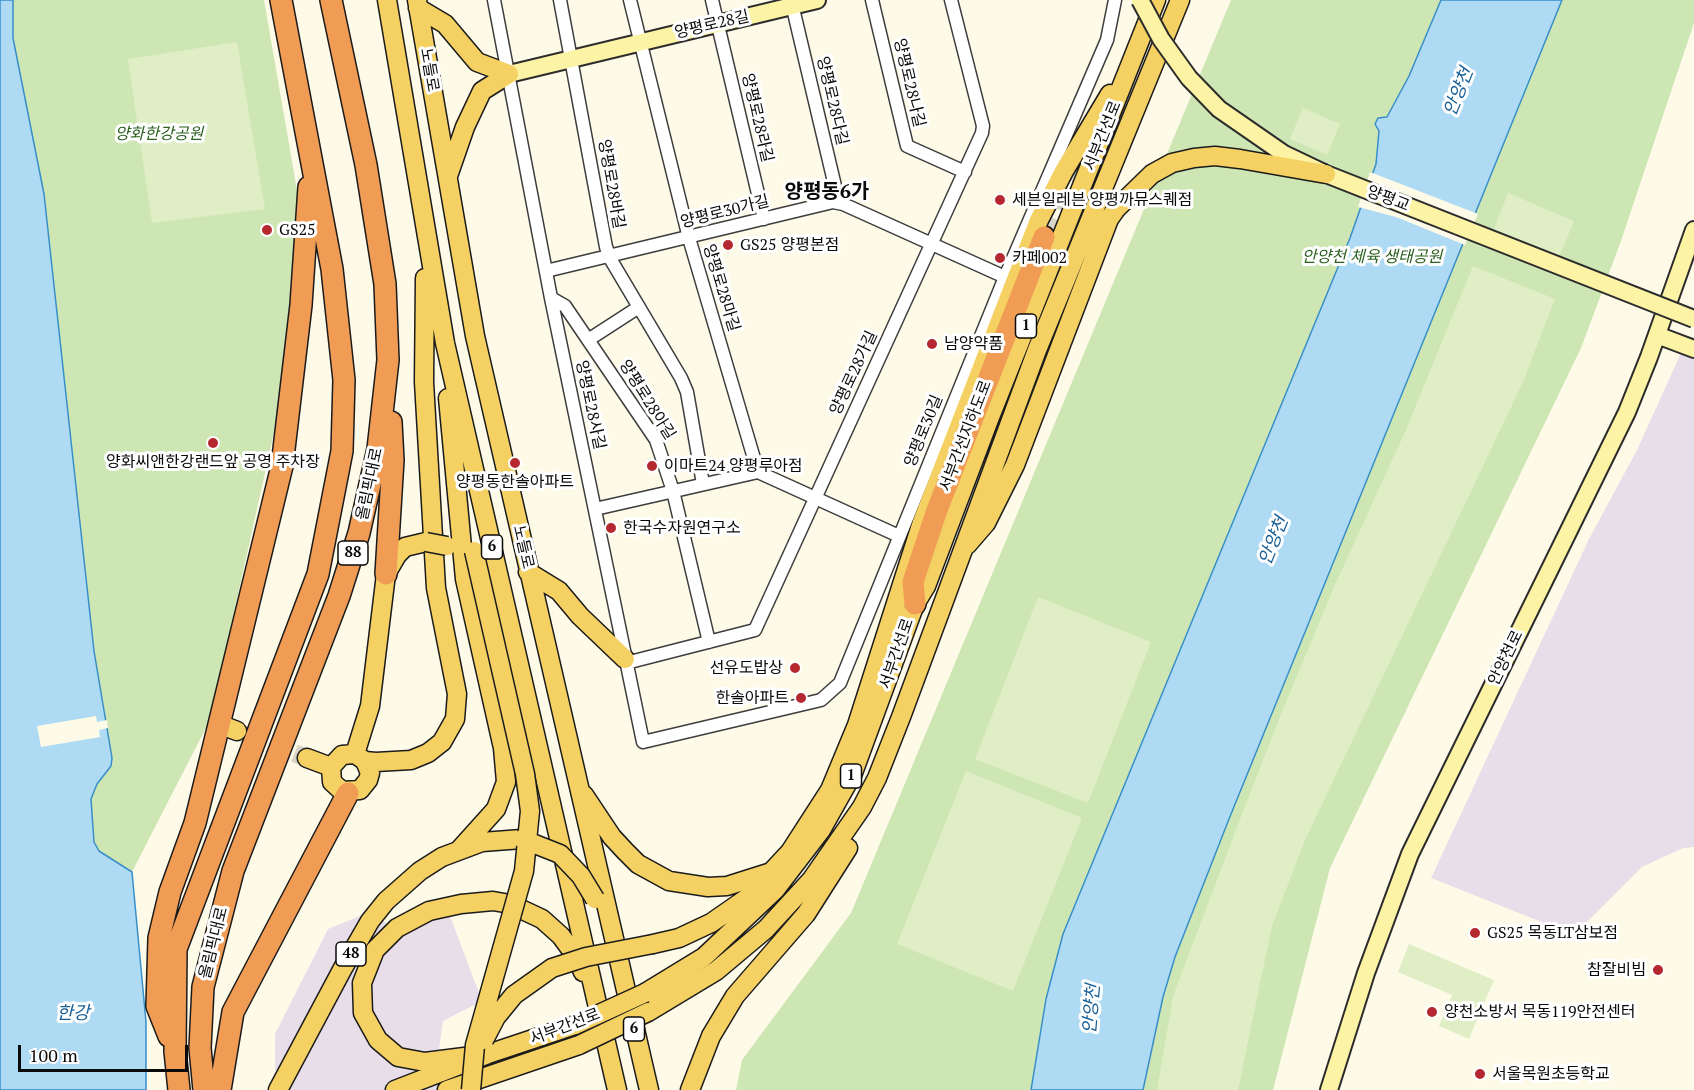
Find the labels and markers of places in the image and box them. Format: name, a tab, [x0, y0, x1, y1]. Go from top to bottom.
place label: 세븐일레븐 양평까뮤스퀘점	[1012, 190, 1193, 210]
marker: 세븐일레븐 양평까뮤스퀘점	[993, 193, 1007, 207]
place label: GS25	[279, 220, 316, 240]
marker: GS25	[260, 223, 274, 237]
place label: GS25 양평본점	[740, 235, 839, 255]
marker: GS25 양평본점	[721, 238, 735, 252]
place label: 카페002	[1012, 248, 1067, 268]
marker: 카페002	[993, 251, 1007, 265]
place label: 남양약품	[944, 334, 1003, 354]
marker: 남양약품	[925, 337, 939, 351]
marker: 양화씨앤한강랜드앞 공영 주차장	[206, 436, 220, 450]
place label: 양화씨앤한강랜드앞 공영 주차장	[106, 452, 320, 472]
marker: 양평동한솔아파트	[508, 456, 522, 470]
place label: 이마트24 양평루아점	[664, 456, 803, 476]
marker: 이마트24 양평루아점	[645, 459, 659, 473]
place label: 양평동한솔아파트	[456, 472, 574, 492]
place label: 한국수자원연구소	[623, 518, 741, 538]
marker: 한국수자원연구소	[604, 521, 618, 535]
place label: 선유도밥상	[709, 658, 783, 678]
marker: 선유도밥상	[788, 661, 802, 675]
place label: 한솔아파트	[715, 688, 789, 708]
marker: 한솔아파트	[794, 691, 808, 705]
place label: GS25 목동LT삼보점	[1487, 923, 1618, 943]
marker: GS25 목동LT삼보점	[1468, 926, 1482, 940]
place label: 참잘비빔	[1587, 960, 1646, 980]
marker: 참잘비빔	[1651, 963, 1665, 977]
place label: 양천소방서 목동119안전센터	[1444, 1002, 1635, 1022]
marker: 양천소방서 목동119안전센터	[1425, 1005, 1439, 1019]
place label: 서울목원초등학교	[1492, 1064, 1610, 1084]
marker: 서울목원초등학교	[1473, 1067, 1487, 1081]

